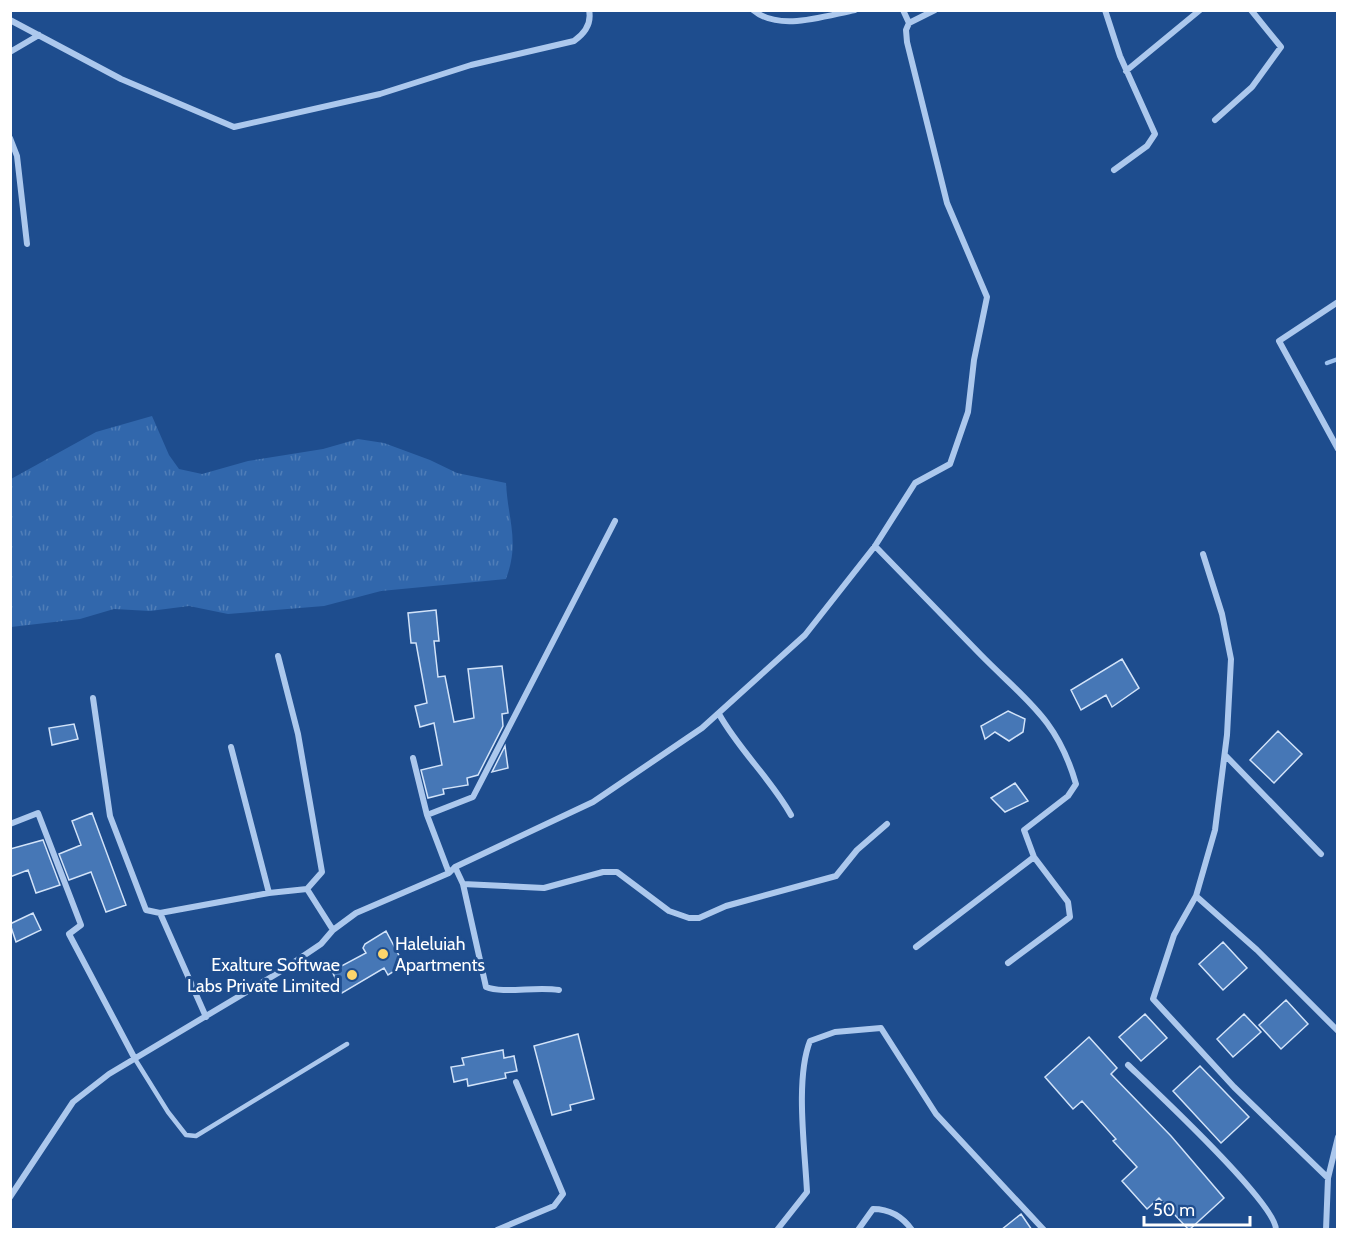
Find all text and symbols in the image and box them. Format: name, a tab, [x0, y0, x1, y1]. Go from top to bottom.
place label: Haleluiah Apartments	[395, 933, 485, 976]
marker: Haleluiah Apartments	[376, 947, 390, 961]
place label: Exalture Softwae Labs Private Limited	[187, 954, 340, 997]
marker: Exalture Softwae Labs Private Limited	[345, 968, 359, 982]
scale bar	[1144, 1189, 1250, 1227]
text: 50 m	[1153, 1199, 1195, 1221]

